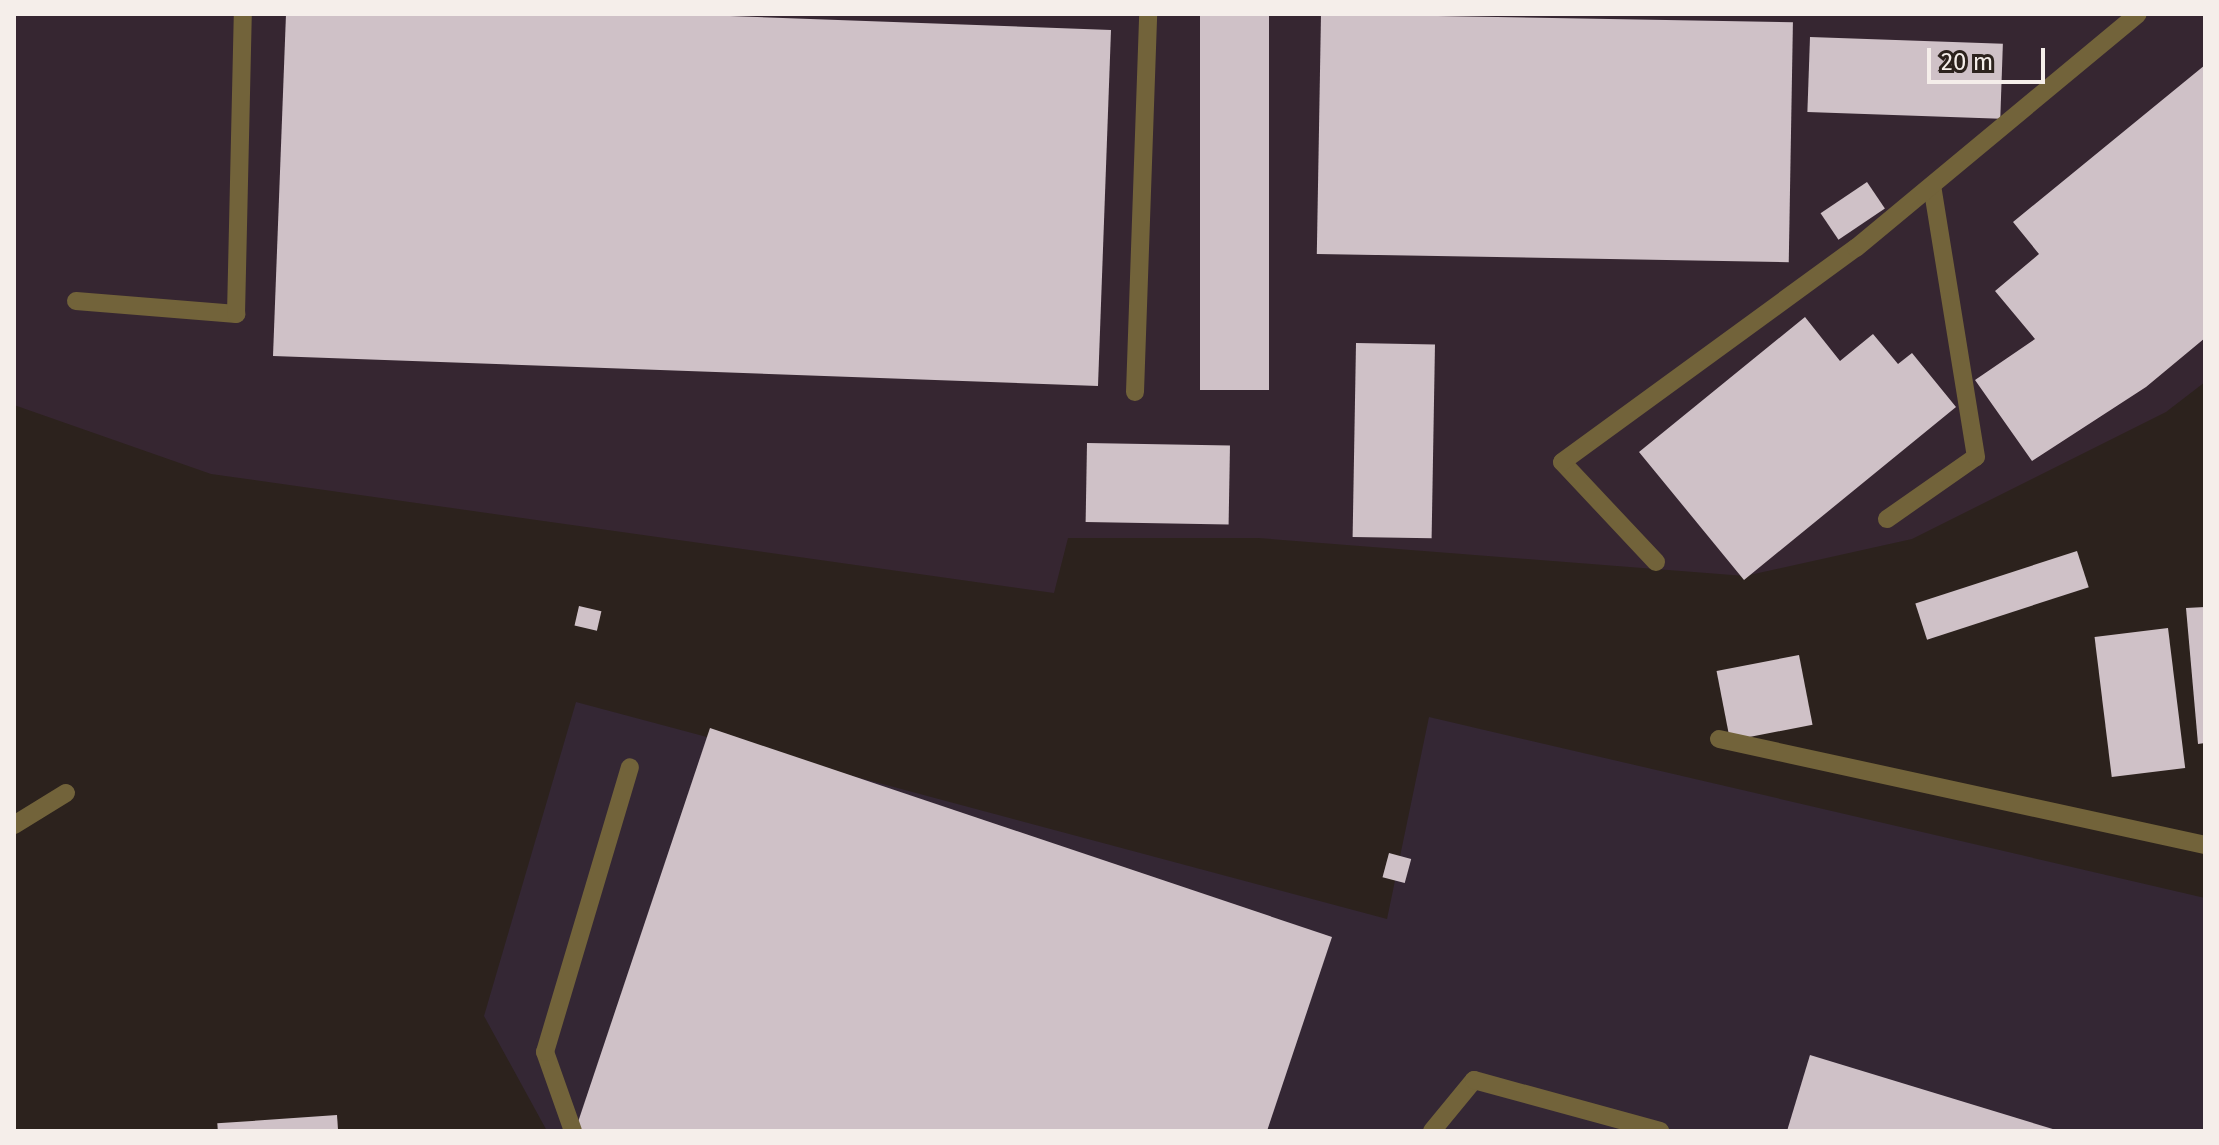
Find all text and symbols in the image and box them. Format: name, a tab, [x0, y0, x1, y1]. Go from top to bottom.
scale bar	[1931, 32, 2049, 82]
text: 20 m	[1941, 48, 1993, 76]

